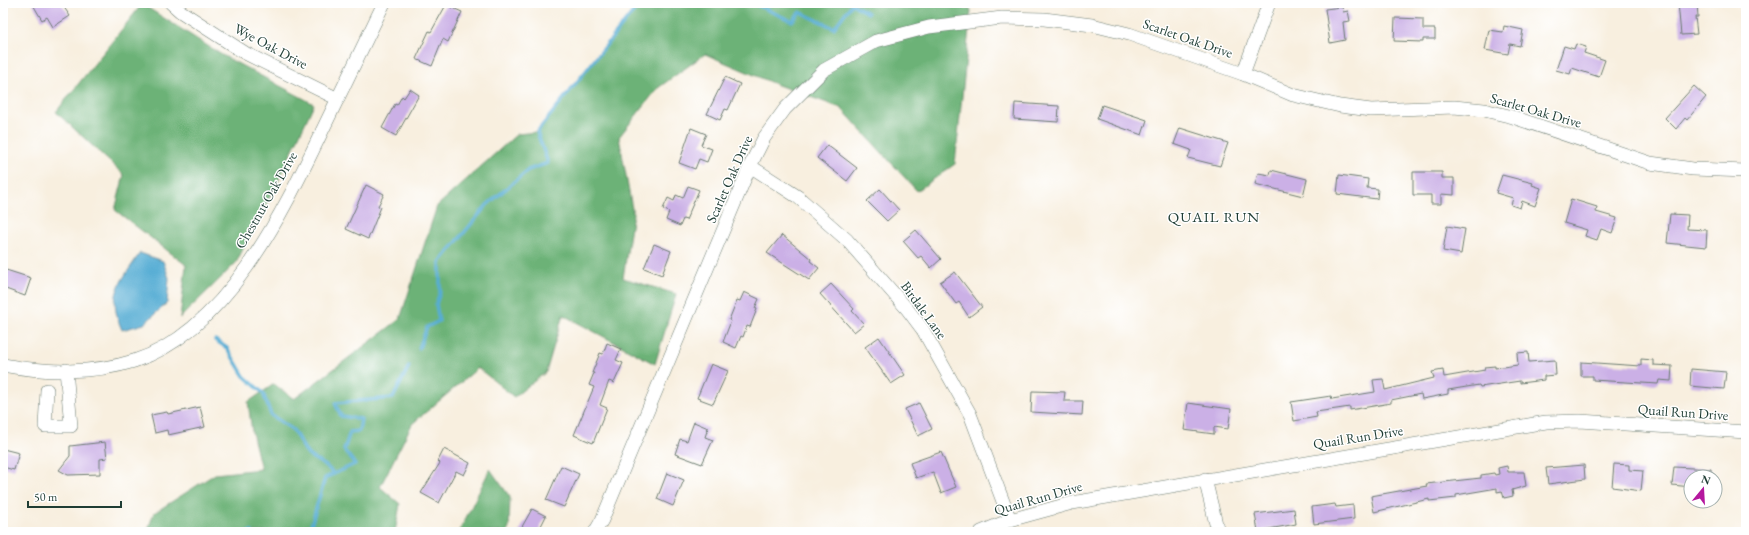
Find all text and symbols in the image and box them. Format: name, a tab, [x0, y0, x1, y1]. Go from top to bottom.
street label: Scarlet Oak Drive	[1141, 14, 1236, 62]
street label: Wye Oak Drive	[231, 19, 311, 73]
street label: Scarlet Oak Drive	[1488, 88, 1584, 132]
street label: Scarlet Oak Drive	[702, 132, 757, 226]
street label: Chestnut Oak Drive	[231, 148, 301, 252]
district label: QUAIL RUN	[1168, 207, 1260, 226]
street label: Birdale Lane	[897, 278, 951, 343]
street label: Quail Run Drive	[1637, 400, 1729, 424]
street label: Quail Run Drive	[1312, 421, 1405, 453]
north arrow	[1683, 469, 1723, 509]
text: N	[1700, 471, 1713, 488]
street label: Quail Run Drive	[992, 477, 1085, 519]
scale bar	[28, 483, 121, 509]
text: 50 m	[34, 489, 58, 505]

